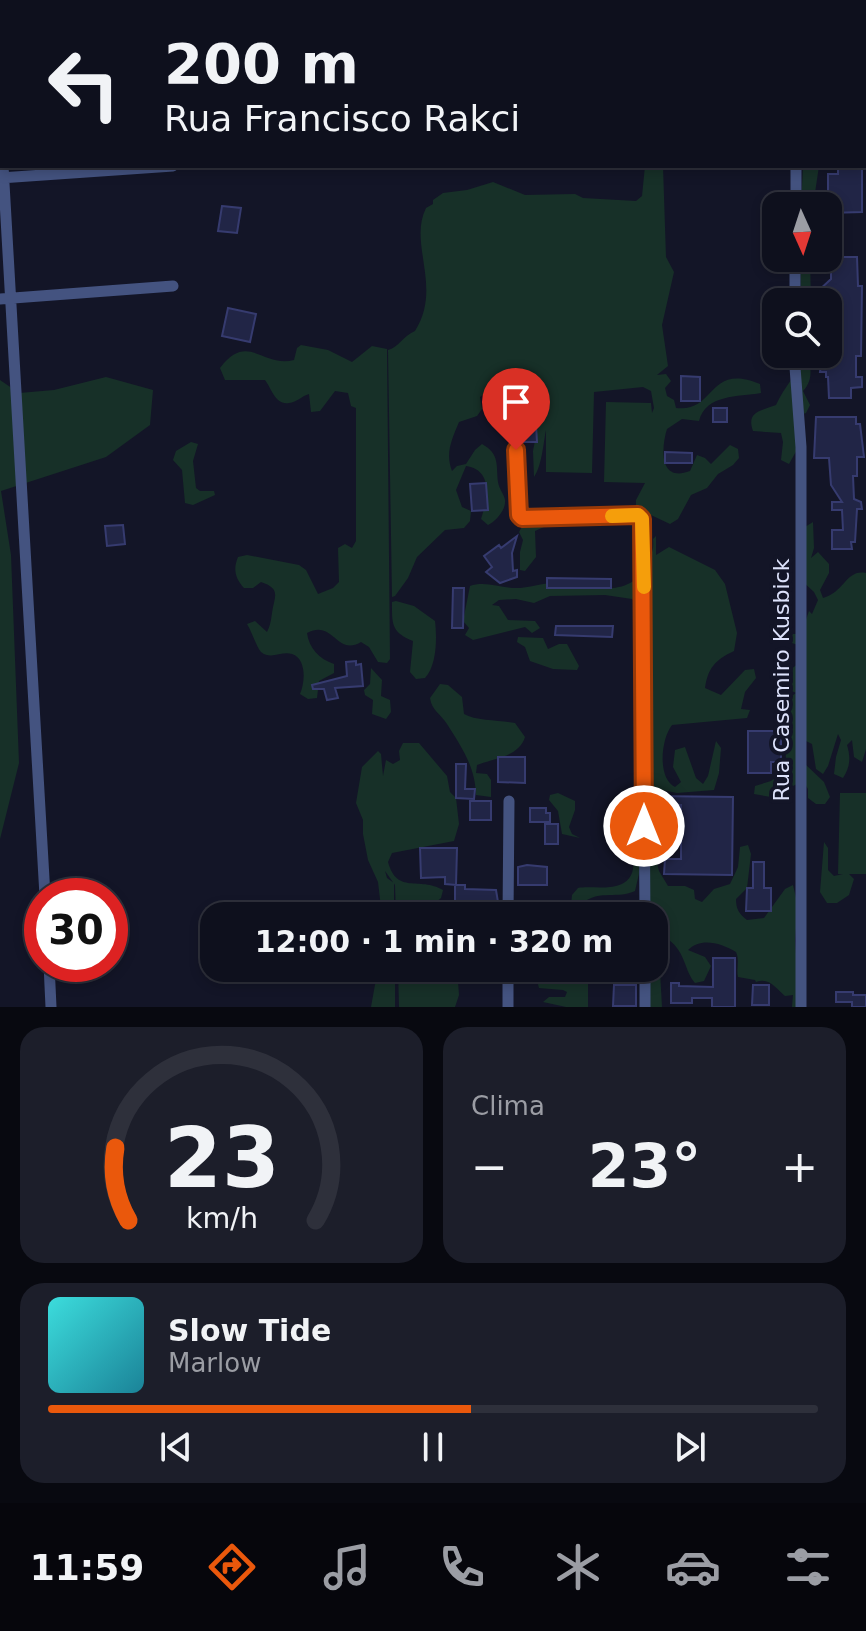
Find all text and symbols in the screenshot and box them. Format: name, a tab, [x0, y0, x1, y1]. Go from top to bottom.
text: 200 m	[164, 31, 359, 96]
icon: left	[32, 32, 136, 136]
text: Rua Francisco Rakci	[164, 98, 520, 139]
north arrow	[762, 192, 842, 272]
map controls	[762, 192, 842, 368]
button: search	[762, 288, 842, 368]
pin	[482, 368, 550, 450]
icon: arrive	[494, 380, 538, 424]
street label: Rua Casemiro Kusbick	[769, 558, 794, 801]
position arrow	[602, 784, 686, 868]
speed limit sign: 30	[24, 878, 128, 982]
text: 12:00 · 1 min · 320 m	[255, 924, 613, 959]
text: Clima	[471, 1091, 545, 1121]
text: 23	[164, 1110, 279, 1207]
text: 23°	[588, 1131, 701, 1201]
text: −	[471, 1141, 508, 1192]
text: +	[781, 1141, 818, 1192]
text: km/h	[185, 1201, 258, 1235]
text: Slow Tide	[168, 1313, 331, 1348]
text: Marlow	[168, 1348, 261, 1378]
icon: previous	[154, 1425, 198, 1469]
icon: pause	[411, 1425, 455, 1469]
icon: next	[668, 1425, 712, 1469]
icon: directions	[204, 1539, 260, 1595]
icon: music	[319, 1539, 375, 1595]
icon: phone	[434, 1539, 490, 1595]
icon: climate	[550, 1539, 606, 1595]
icon: car	[665, 1539, 721, 1595]
icon: filters	[780, 1539, 836, 1595]
text: 11:59	[30, 1547, 144, 1588]

